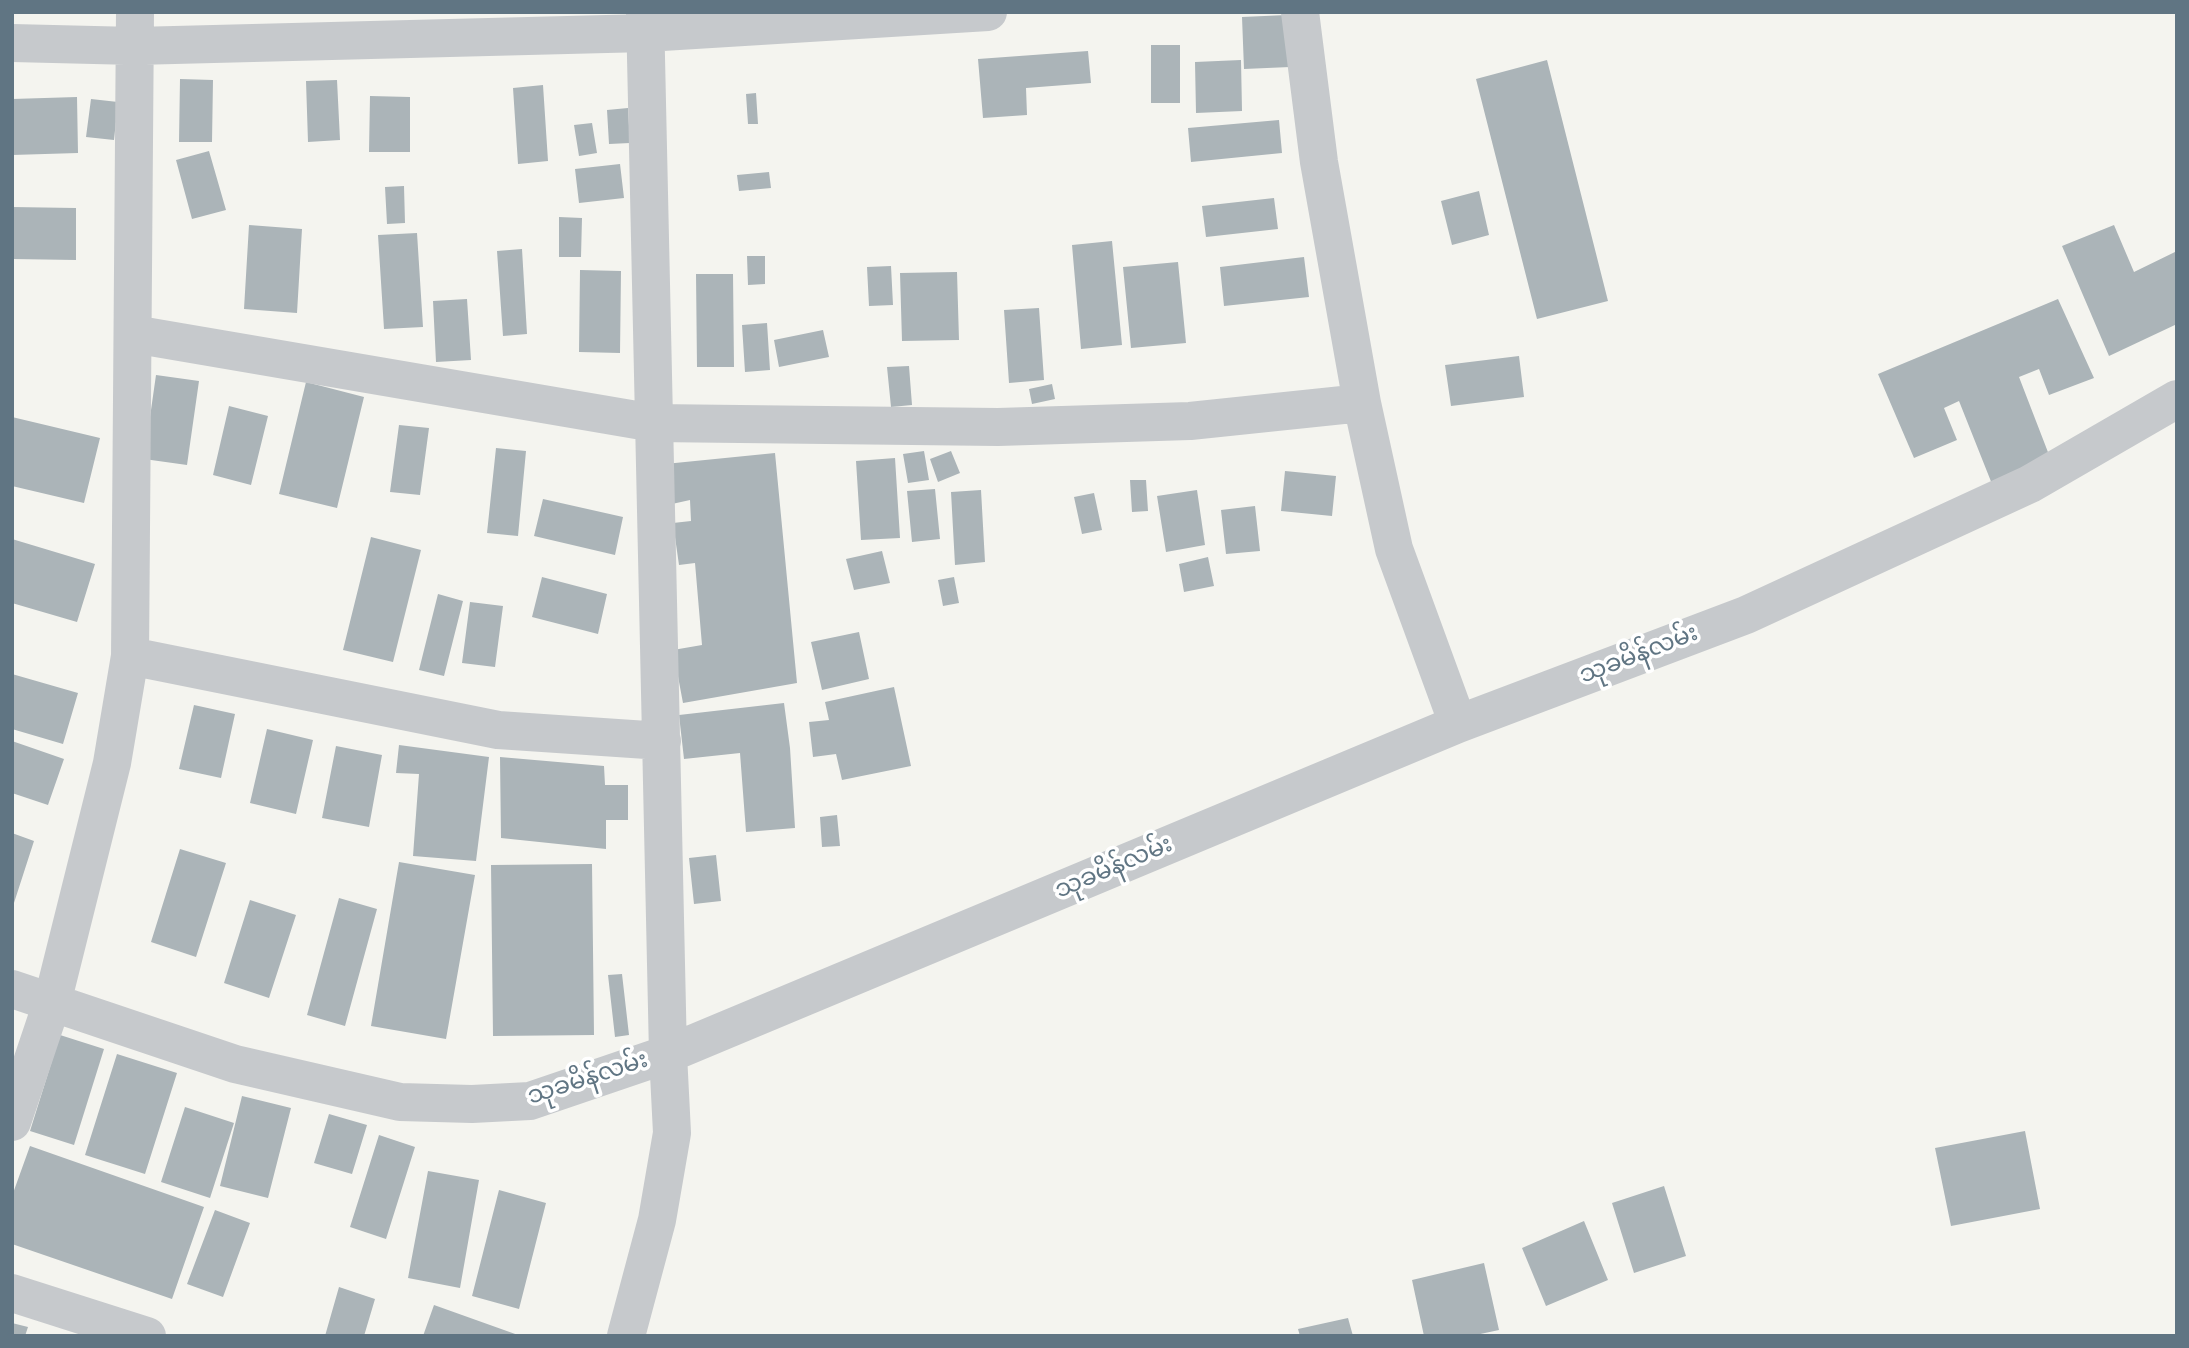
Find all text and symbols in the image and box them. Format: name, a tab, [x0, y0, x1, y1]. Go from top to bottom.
street label: သုခမိန်လမ်း	[1576, 619, 1702, 691]
street label: သုခမိန်လမ်း	[1051, 830, 1177, 906]
street label: သုခမိန်လမ်း	[524, 1046, 652, 1112]

